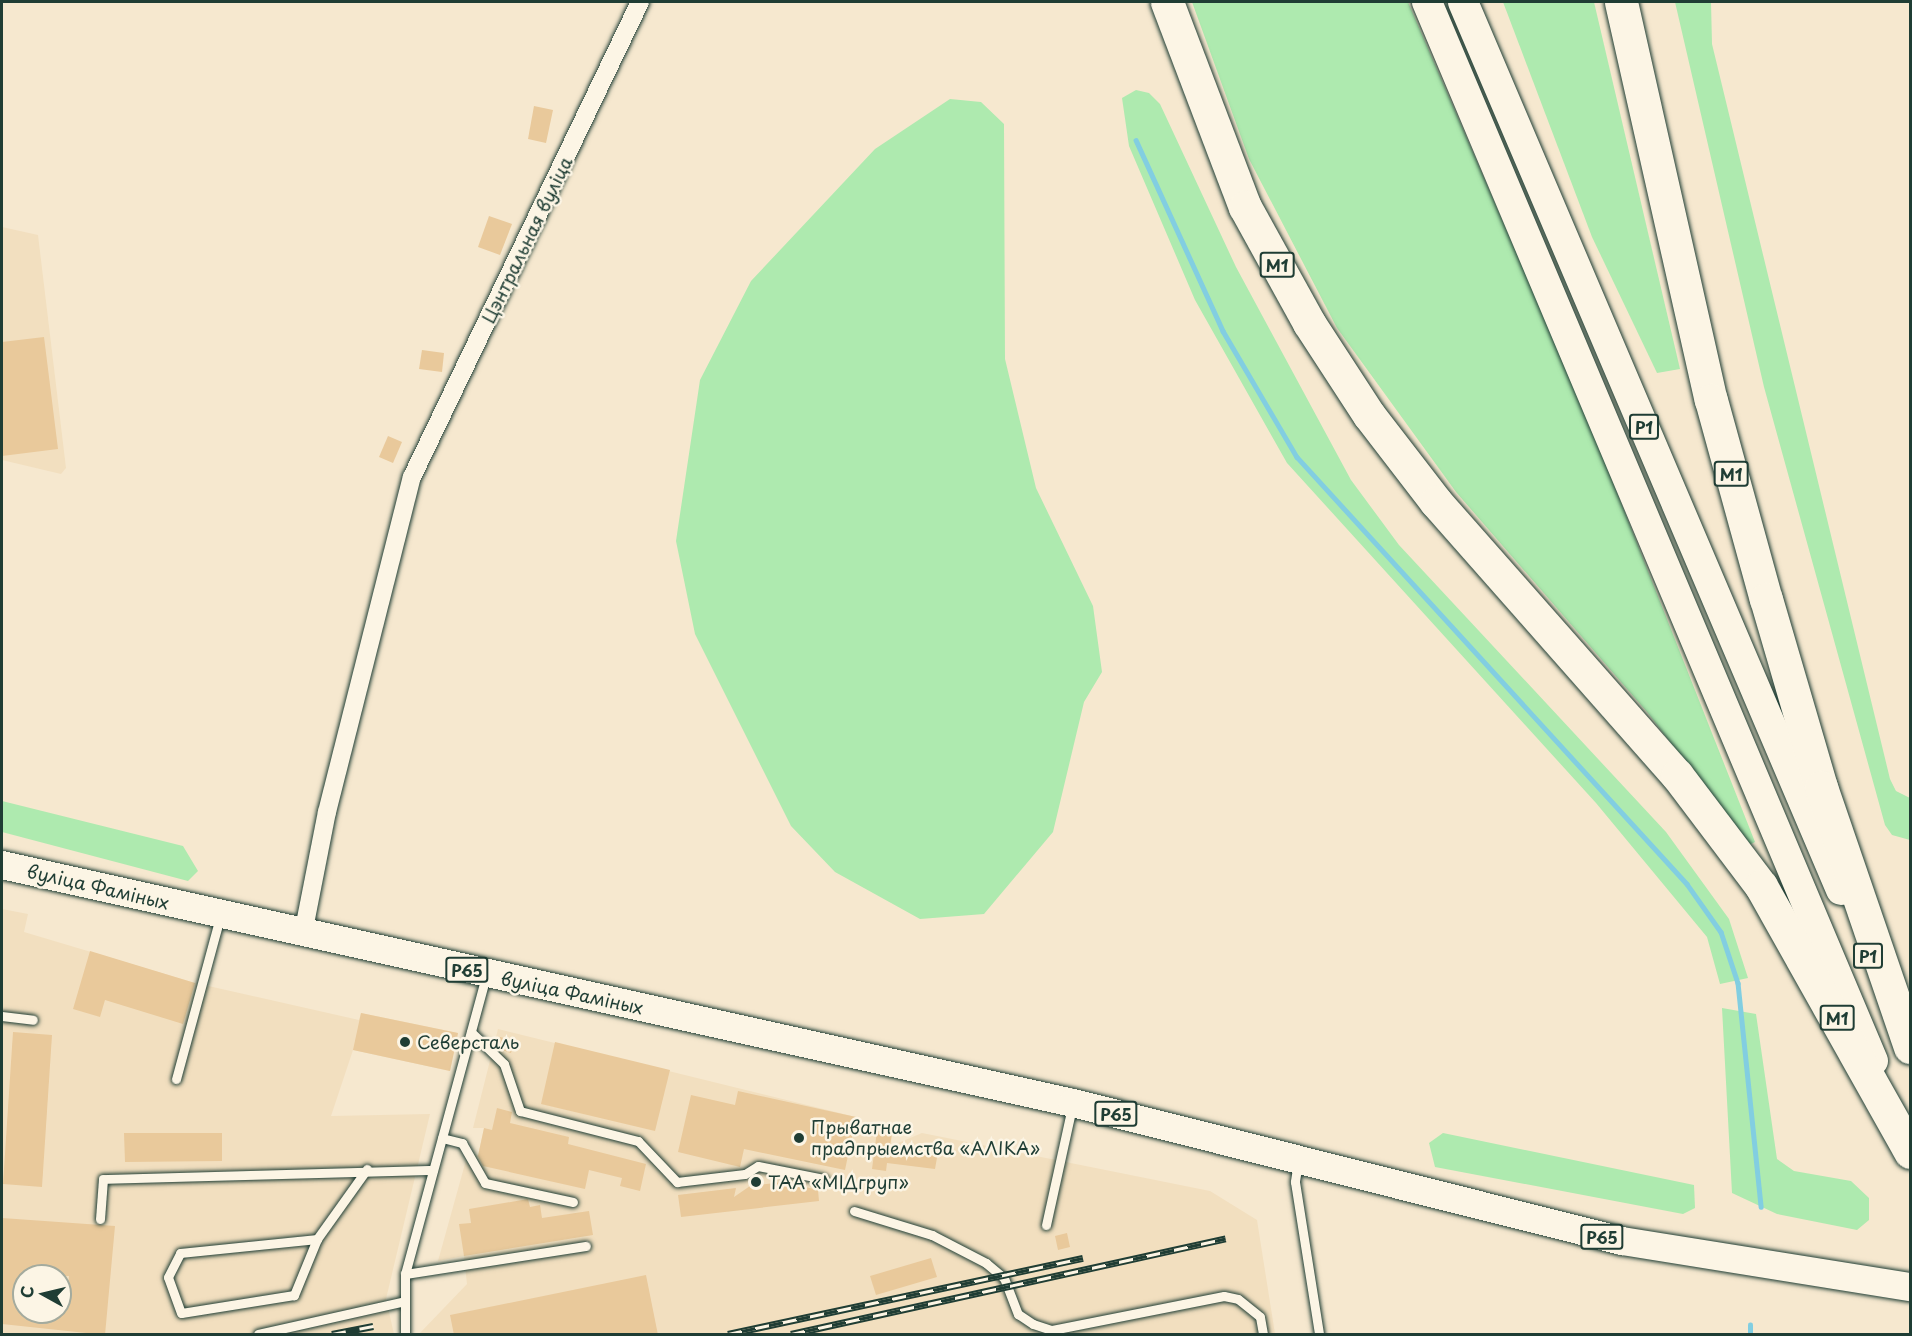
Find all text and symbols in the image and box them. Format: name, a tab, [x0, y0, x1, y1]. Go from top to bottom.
street label: Цэнтральная вуліца	[477, 153, 577, 327]
road number: М1	[1259, 252, 1295, 278]
road number: Р1	[1628, 414, 1660, 440]
road number: М1	[1713, 461, 1749, 487]
street label: вуліца Фаміных	[25, 860, 171, 914]
road number: Р1	[1852, 943, 1884, 969]
road number: Р65	[444, 957, 490, 983]
street label: вуліца Фаміных	[499, 967, 645, 1019]
road number: М1	[1819, 1005, 1855, 1031]
place label: Северсталь	[417, 1031, 519, 1053]
marker: Северсталь	[398, 1035, 412, 1049]
road number: Р65	[1094, 1101, 1138, 1127]
place label: Прыватнае прадпрыемства «АЛІКА»	[811, 1117, 1040, 1160]
marker: Прыватнае прадпрыемства «АЛІКА»	[792, 1131, 806, 1145]
place label: ТАА «МІДгруп»	[768, 1171, 909, 1193]
marker: ТАА «МІДгруп»	[749, 1175, 763, 1189]
road number: Р65	[1580, 1224, 1624, 1250]
north arrow	[12, 1264, 72, 1324]
text: С	[13, 1284, 39, 1299]

